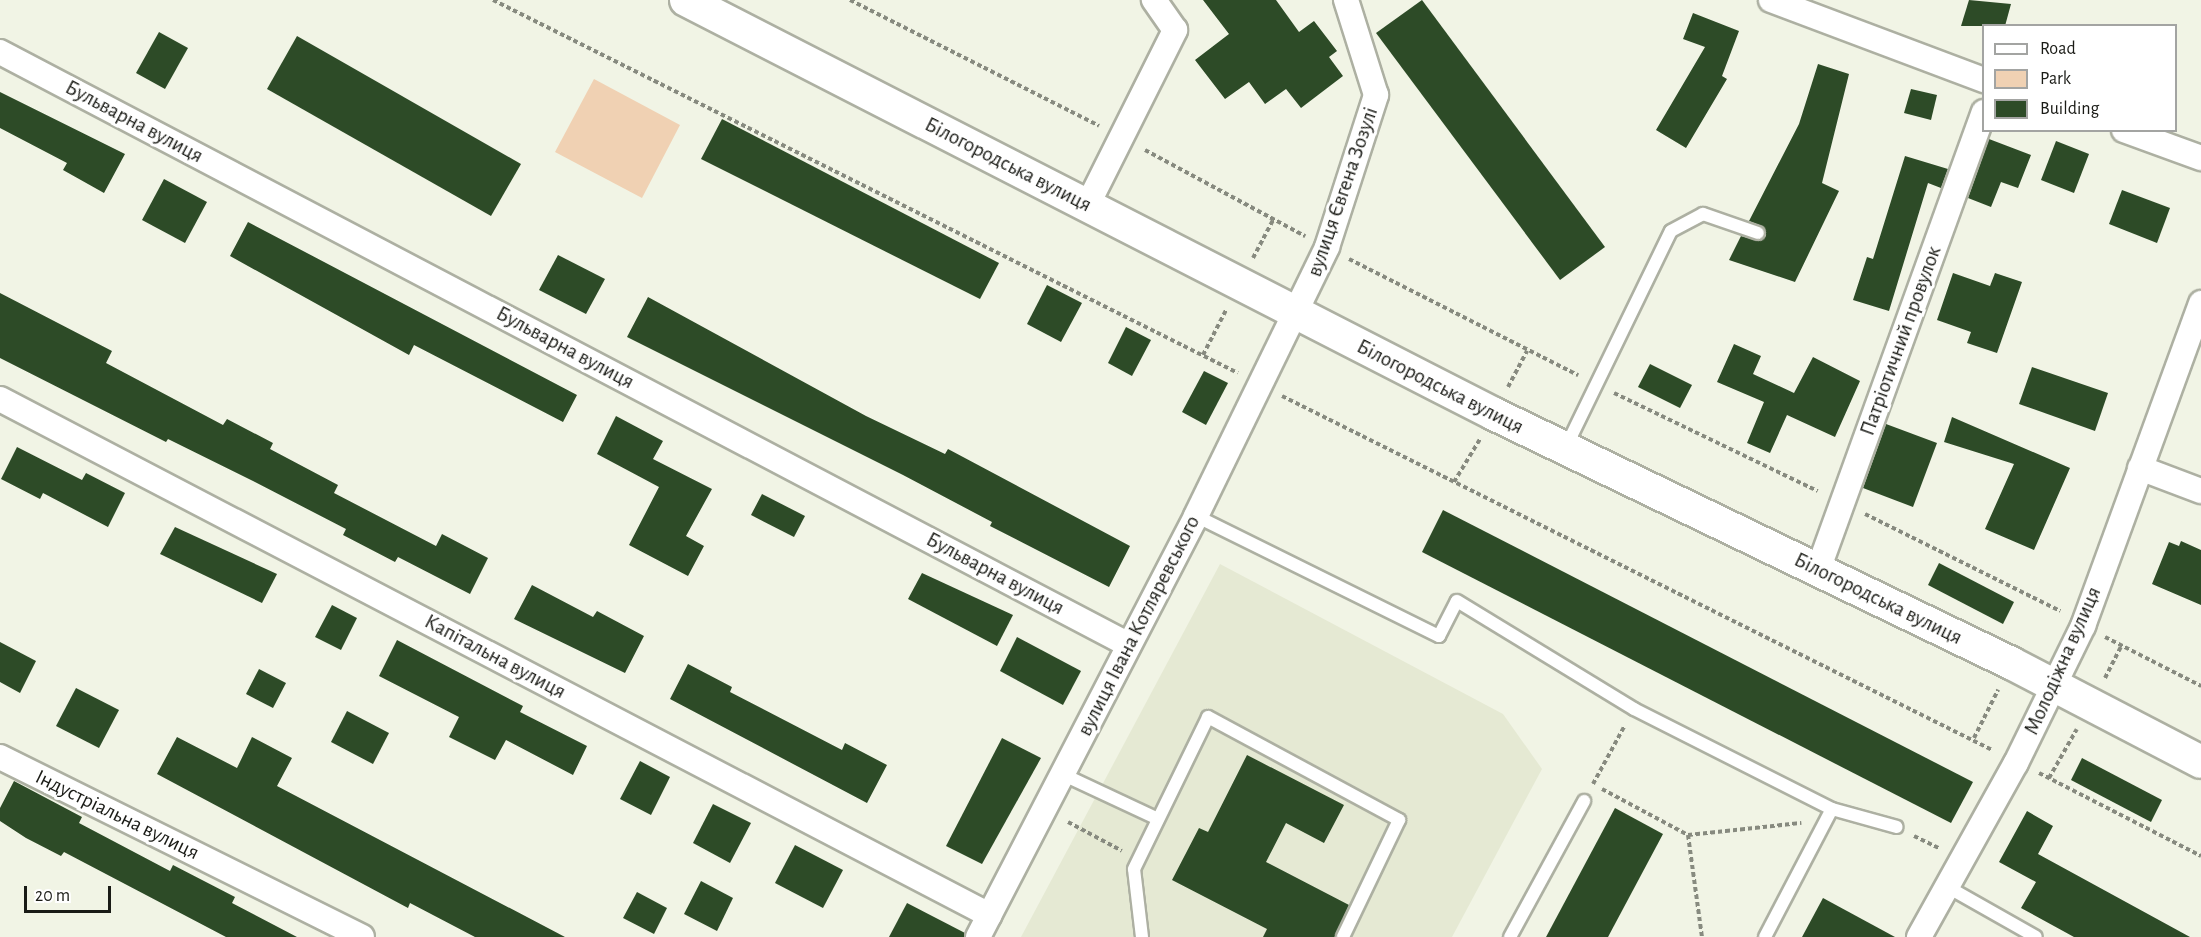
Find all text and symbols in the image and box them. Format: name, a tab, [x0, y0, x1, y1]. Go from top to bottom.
legend	[1982, 24, 2177, 132]
text: Road	[2040, 40, 2076, 58]
text: Park	[2040, 70, 2071, 88]
street label: Бульварна вулиця	[61, 75, 207, 169]
text: Building	[2040, 100, 2099, 118]
street label: вулиця Євгена Зозулі	[1302, 104, 1384, 280]
street label: Білогородська вулиця	[920, 112, 1096, 218]
street label: Патріотичний провулок	[1855, 243, 1947, 439]
street label: Бульварна вулиця	[492, 301, 638, 395]
street label: Білогородська вулиця	[1352, 334, 1528, 440]
street label: вулиця Івана Котляревського	[1072, 512, 1206, 740]
street label: Бульварна вулиця	[922, 527, 1068, 621]
street label: Білогородська вулиця	[1790, 547, 1966, 651]
street label: Молодіжна вулиця	[2019, 583, 2107, 739]
street label: Капітальна вулиця	[420, 609, 570, 705]
street label: Індустріальна вулиця	[31, 764, 203, 866]
scale bar	[27, 874, 114, 912]
text: 20 m	[35, 887, 70, 905]

